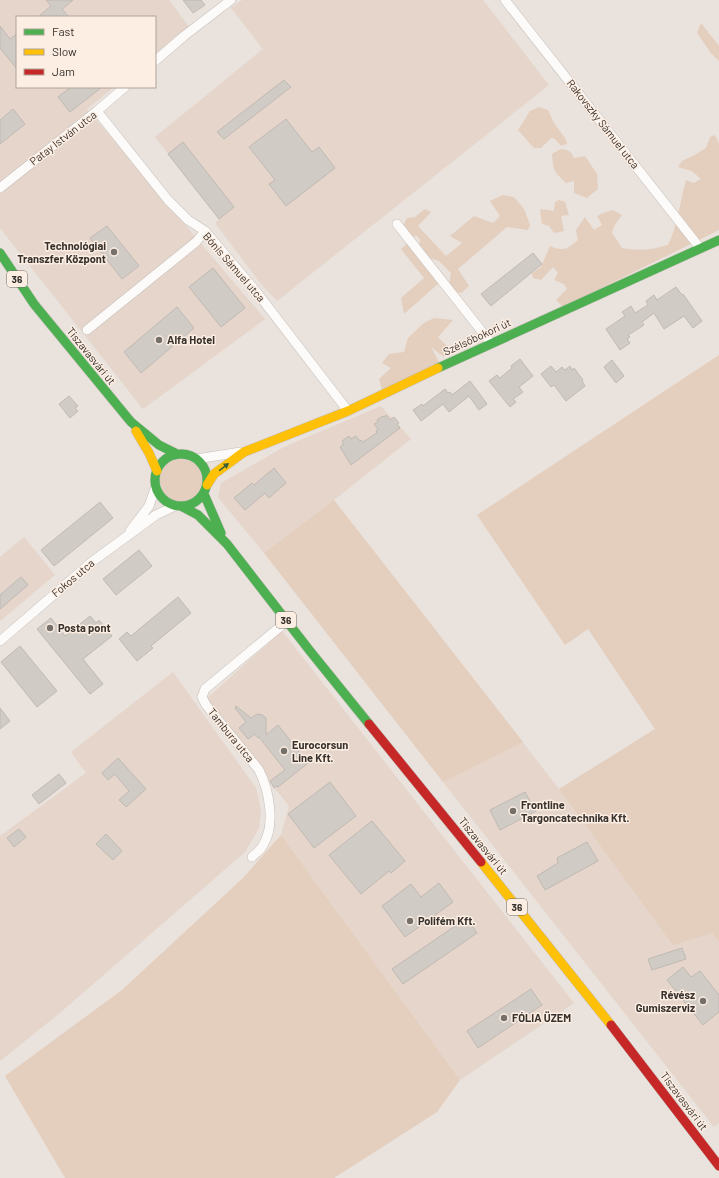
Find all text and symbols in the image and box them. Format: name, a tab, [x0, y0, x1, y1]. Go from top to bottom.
legend	[16, 16, 156, 88]
text: Fast	[52, 24, 75, 38]
text: Slow	[52, 44, 77, 58]
text: Jam	[52, 64, 75, 78]
street label: Rakovszky Sámuel utca	[564, 76, 642, 171]
street label: Patay István utca	[27, 108, 99, 168]
street label: Bónis Sámuel utca	[201, 229, 268, 304]
place label: Technológiai Transzfer Központ	[17, 239, 106, 265]
marker: Technológiai Transzfer Központ	[109, 247, 119, 257]
road number: 36	[7, 271, 27, 287]
street label: Szélsőbokori út	[441, 315, 513, 358]
street label: Tiszavasvári út	[64, 324, 118, 387]
place label: Alfa Hotel	[167, 333, 215, 346]
marker: Alfa Hotel	[154, 335, 164, 345]
one-way arrow	[218, 463, 229, 471]
street label: Fokos utca	[49, 556, 97, 599]
road number: 36	[276, 612, 296, 628]
place label: Posta pont	[58, 621, 111, 634]
marker: Posta pont	[45, 623, 55, 633]
street label: Tambura utca	[206, 705, 257, 764]
place label: Eurocorsun Line Kft.	[292, 738, 348, 764]
marker: Eurocorsun Line Kft.	[279, 746, 289, 756]
place label: Frontline Targoncatechnika Kft.	[521, 798, 629, 824]
marker: Frontline Targoncatechnika Kft.	[508, 806, 518, 816]
street label: Tiszavasvári út	[456, 814, 510, 877]
road number: 36	[507, 899, 527, 915]
place label: Polifém Kft.	[418, 914, 475, 927]
marker: Polifém Kft.	[405, 916, 415, 926]
place label: Révész Gumiszerviz	[636, 988, 695, 1014]
marker: Révész Gumiszerviz	[698, 996, 708, 1006]
place label: FÓLIA ÜZEM	[512, 1011, 571, 1024]
marker: FÓLIA ÜZEM	[499, 1013, 509, 1023]
street label: Tiszavasvári út	[658, 1069, 711, 1133]

